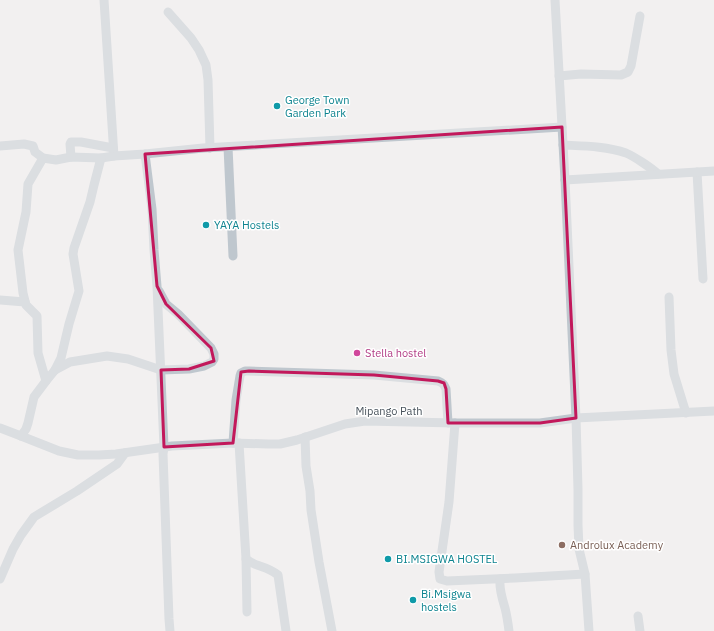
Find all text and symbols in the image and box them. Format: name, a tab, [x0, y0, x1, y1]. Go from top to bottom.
place label: George Town Garden Park	[285, 93, 349, 120]
marker: George Town Garden Park	[272, 101, 282, 111]
place label: YAYA Hostels	[214, 218, 279, 232]
marker: YAYA Hostels	[201, 220, 211, 230]
place label: Stella hostel	[365, 346, 426, 360]
marker: Stella hostel	[352, 348, 362, 358]
street label: Mipango Path	[355, 404, 423, 418]
place label: Androlux Academy	[570, 538, 664, 552]
marker: Androlux Academy	[557, 540, 567, 550]
place label: BI.MSIGWA HOSTEL	[396, 552, 498, 566]
marker: BI.MSIGWA HOSTEL	[383, 554, 393, 564]
place label: Bi.Msigwa hostels	[421, 587, 471, 614]
marker: Bi.Msigwa hostels	[408, 595, 418, 605]

